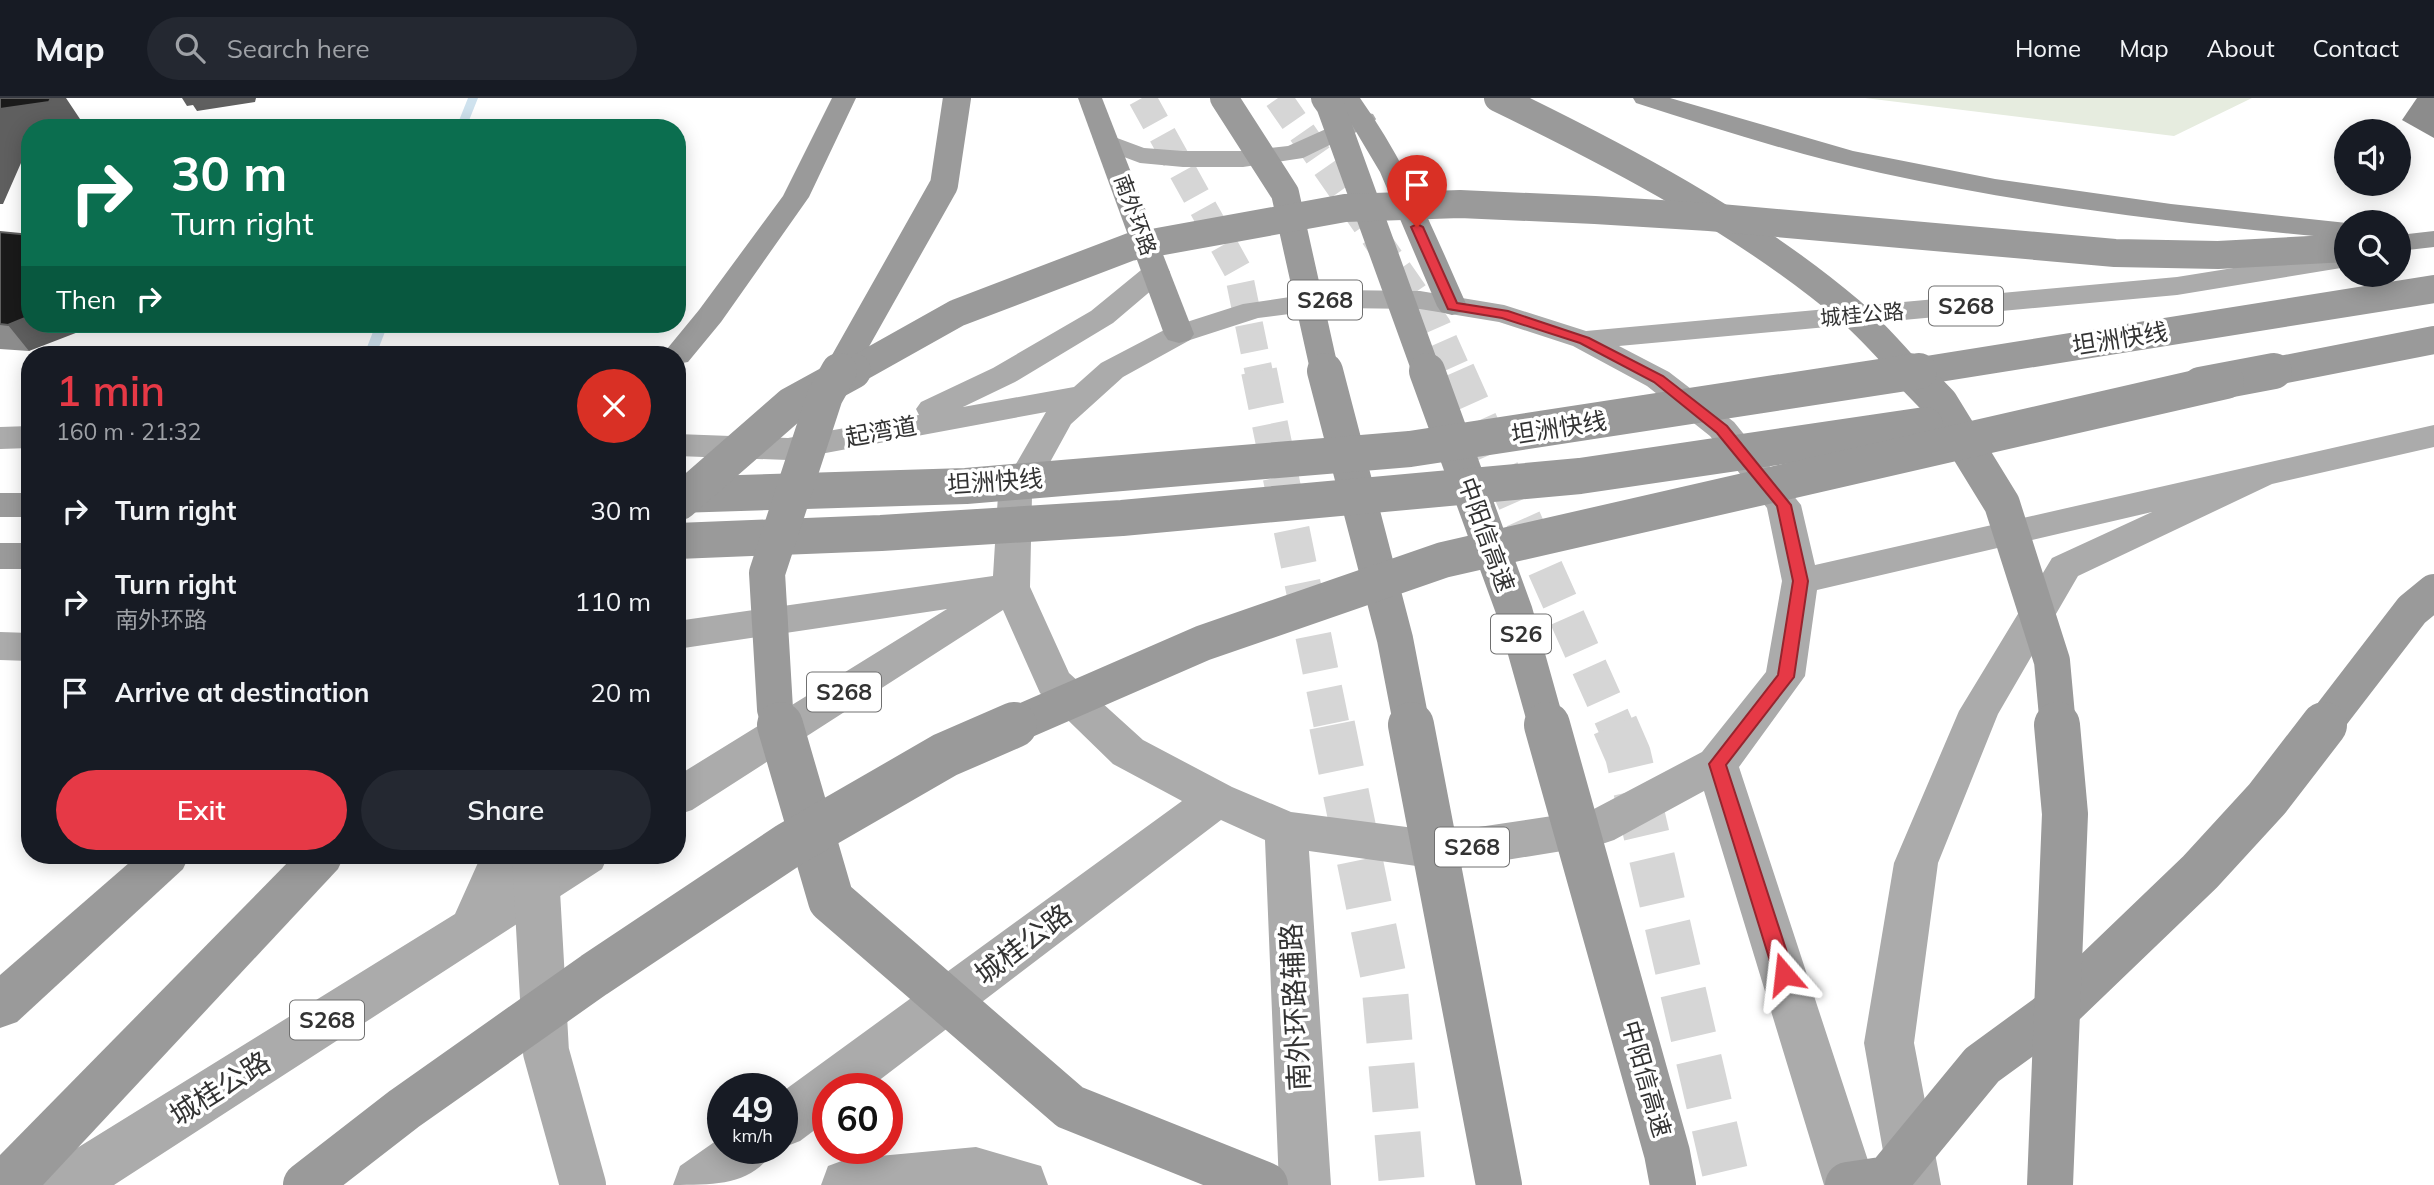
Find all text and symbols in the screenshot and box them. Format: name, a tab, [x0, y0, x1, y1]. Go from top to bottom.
search box	[147, 17, 637, 80]
text: Map	[35, 28, 105, 69]
icon: search	[171, 29, 209, 67]
text: Search here	[227, 32, 370, 65]
text: Home	[2015, 33, 2081, 63]
text: Map	[2119, 33, 2169, 63]
text: About	[2207, 33, 2275, 63]
text: Contact	[2313, 33, 2399, 63]
map controls	[2334, 119, 2411, 287]
button: sound	[2334, 119, 2411, 196]
text: 30 m	[171, 142, 287, 203]
icon: right	[56, 147, 147, 238]
pin	[1387, 155, 1447, 227]
icon: arrive	[1398, 166, 1436, 204]
street label: 南外环路	[1109, 171, 1163, 259]
text: Turn right	[171, 203, 314, 243]
button: search	[2334, 210, 2411, 287]
icon: right	[130, 280, 168, 318]
road number: S268	[1288, 280, 1362, 320]
text: Then	[56, 283, 116, 316]
road number: S268	[1929, 286, 2003, 326]
street label: 城桂公路	[1819, 297, 1905, 331]
street label: 坦洲快线	[2070, 316, 2170, 360]
text: 1 min	[56, 364, 165, 417]
button: close	[577, 369, 651, 443]
street label: 坦洲快线	[1509, 405, 1609, 449]
street label: 起湾道	[843, 410, 919, 452]
text: 160 m · 21:32	[56, 417, 201, 446]
street label: 坦洲快线	[946, 463, 1044, 499]
street label: 中阳信高速	[1452, 473, 1522, 596]
icon: right	[56, 492, 94, 530]
text: Turn right	[115, 494, 236, 527]
text: 30 m	[590, 494, 651, 527]
text: Turn right	[115, 568, 236, 601]
icon: right	[56, 583, 94, 621]
text: 110 m	[575, 585, 651, 618]
text: 南外环路	[115, 605, 207, 634]
road number: S26	[1491, 614, 1551, 654]
road number: S268	[807, 672, 881, 712]
icon: arrive	[56, 674, 94, 712]
text: Arrive at destination	[115, 676, 370, 709]
text: 20 m	[590, 676, 651, 709]
button: Exit	[56, 770, 347, 850]
button: Share	[361, 770, 651, 850]
road number: S268	[1435, 828, 1509, 866]
street label: 城桂公路	[967, 896, 1078, 991]
street label: 南外环路辅路	[1273, 922, 1316, 1092]
position arrow	[1747, 937, 1821, 1011]
road number: S268	[290, 1001, 364, 1040]
street label: 中阳信高速	[1616, 1017, 1678, 1141]
street label: 城桂公路	[163, 1043, 277, 1132]
speed limit sign: 60	[812, 1073, 903, 1164]
text: 49	[731, 1087, 774, 1131]
text: km/h	[732, 1124, 773, 1147]

